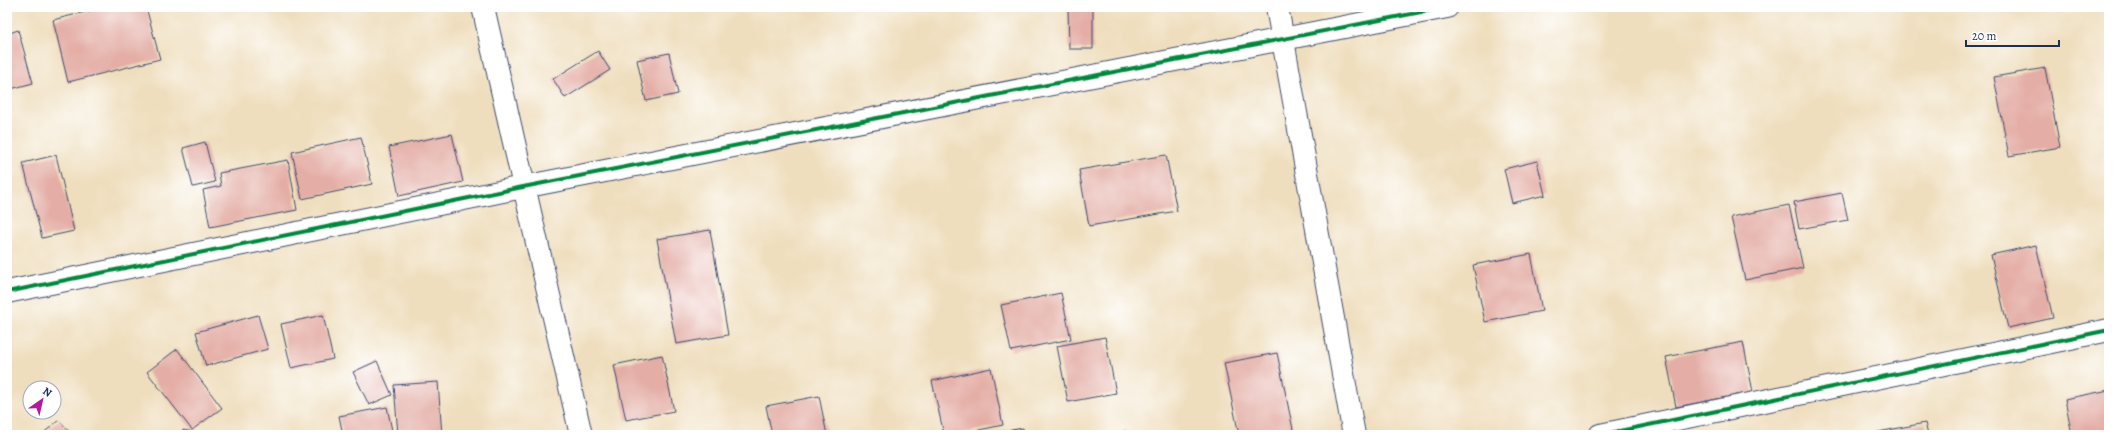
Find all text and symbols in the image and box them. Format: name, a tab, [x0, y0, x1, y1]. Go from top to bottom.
scale bar	[1966, 22, 2059, 48]
text: 20 m	[1972, 28, 1996, 44]
north arrow	[22, 380, 62, 420]
text: N	[40, 384, 55, 401]

